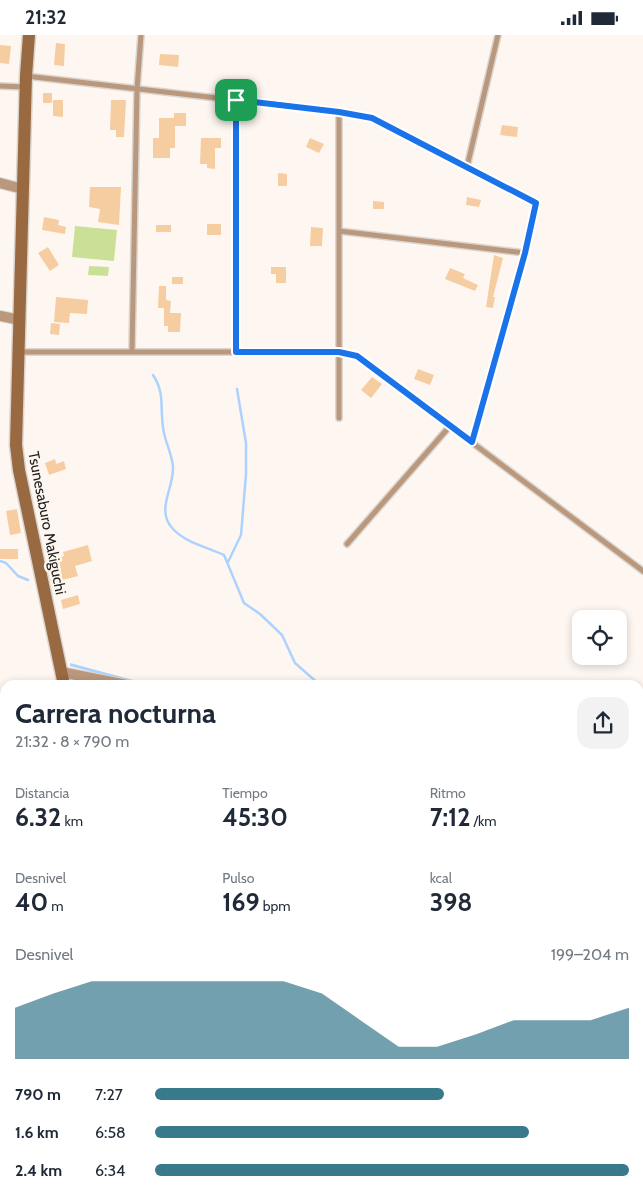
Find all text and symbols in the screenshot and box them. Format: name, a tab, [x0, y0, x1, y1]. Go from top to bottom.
text: 21:32	[25, 6, 67, 29]
pin	[215, 79, 257, 121]
icon: arrive	[222, 86, 250, 114]
street label: Tsunesaburo Makiguchi	[24, 450, 70, 596]
map controls	[572, 610, 627, 665]
button: locate	[572, 610, 627, 665]
text: Carrera nocturna	[15, 696, 216, 730]
button: share	[577, 697, 629, 749]
text: 21:32 · 8 × 790 m	[15, 732, 129, 751]
text: Distancia	[15, 784, 69, 802]
text: Tiempo	[222, 784, 268, 802]
text: Ritmo	[430, 784, 466, 802]
text: 6.32	[15, 802, 61, 832]
text: 45:30	[222, 802, 288, 832]
text: 7:12	[430, 802, 470, 832]
text: km	[61, 812, 83, 830]
text: /km	[470, 812, 497, 830]
text: Desnivel	[15, 869, 66, 887]
text: Pulso	[222, 869, 254, 887]
text: kcal	[430, 869, 452, 887]
text: 40	[15, 887, 48, 917]
text: 169	[222, 887, 260, 917]
text: 398	[430, 887, 472, 917]
text: m	[48, 897, 64, 915]
text: bpm	[260, 897, 291, 915]
text: Desnivel	[15, 945, 73, 964]
text: 199–204 m	[551, 945, 629, 964]
text: 790 m	[15, 1085, 61, 1104]
text: 7:27	[95, 1085, 123, 1104]
text: 1.6 km	[15, 1123, 59, 1142]
text: 6:58	[95, 1123, 126, 1142]
text: 2.4 km	[15, 1161, 62, 1180]
text: 6:34	[95, 1161, 125, 1180]

